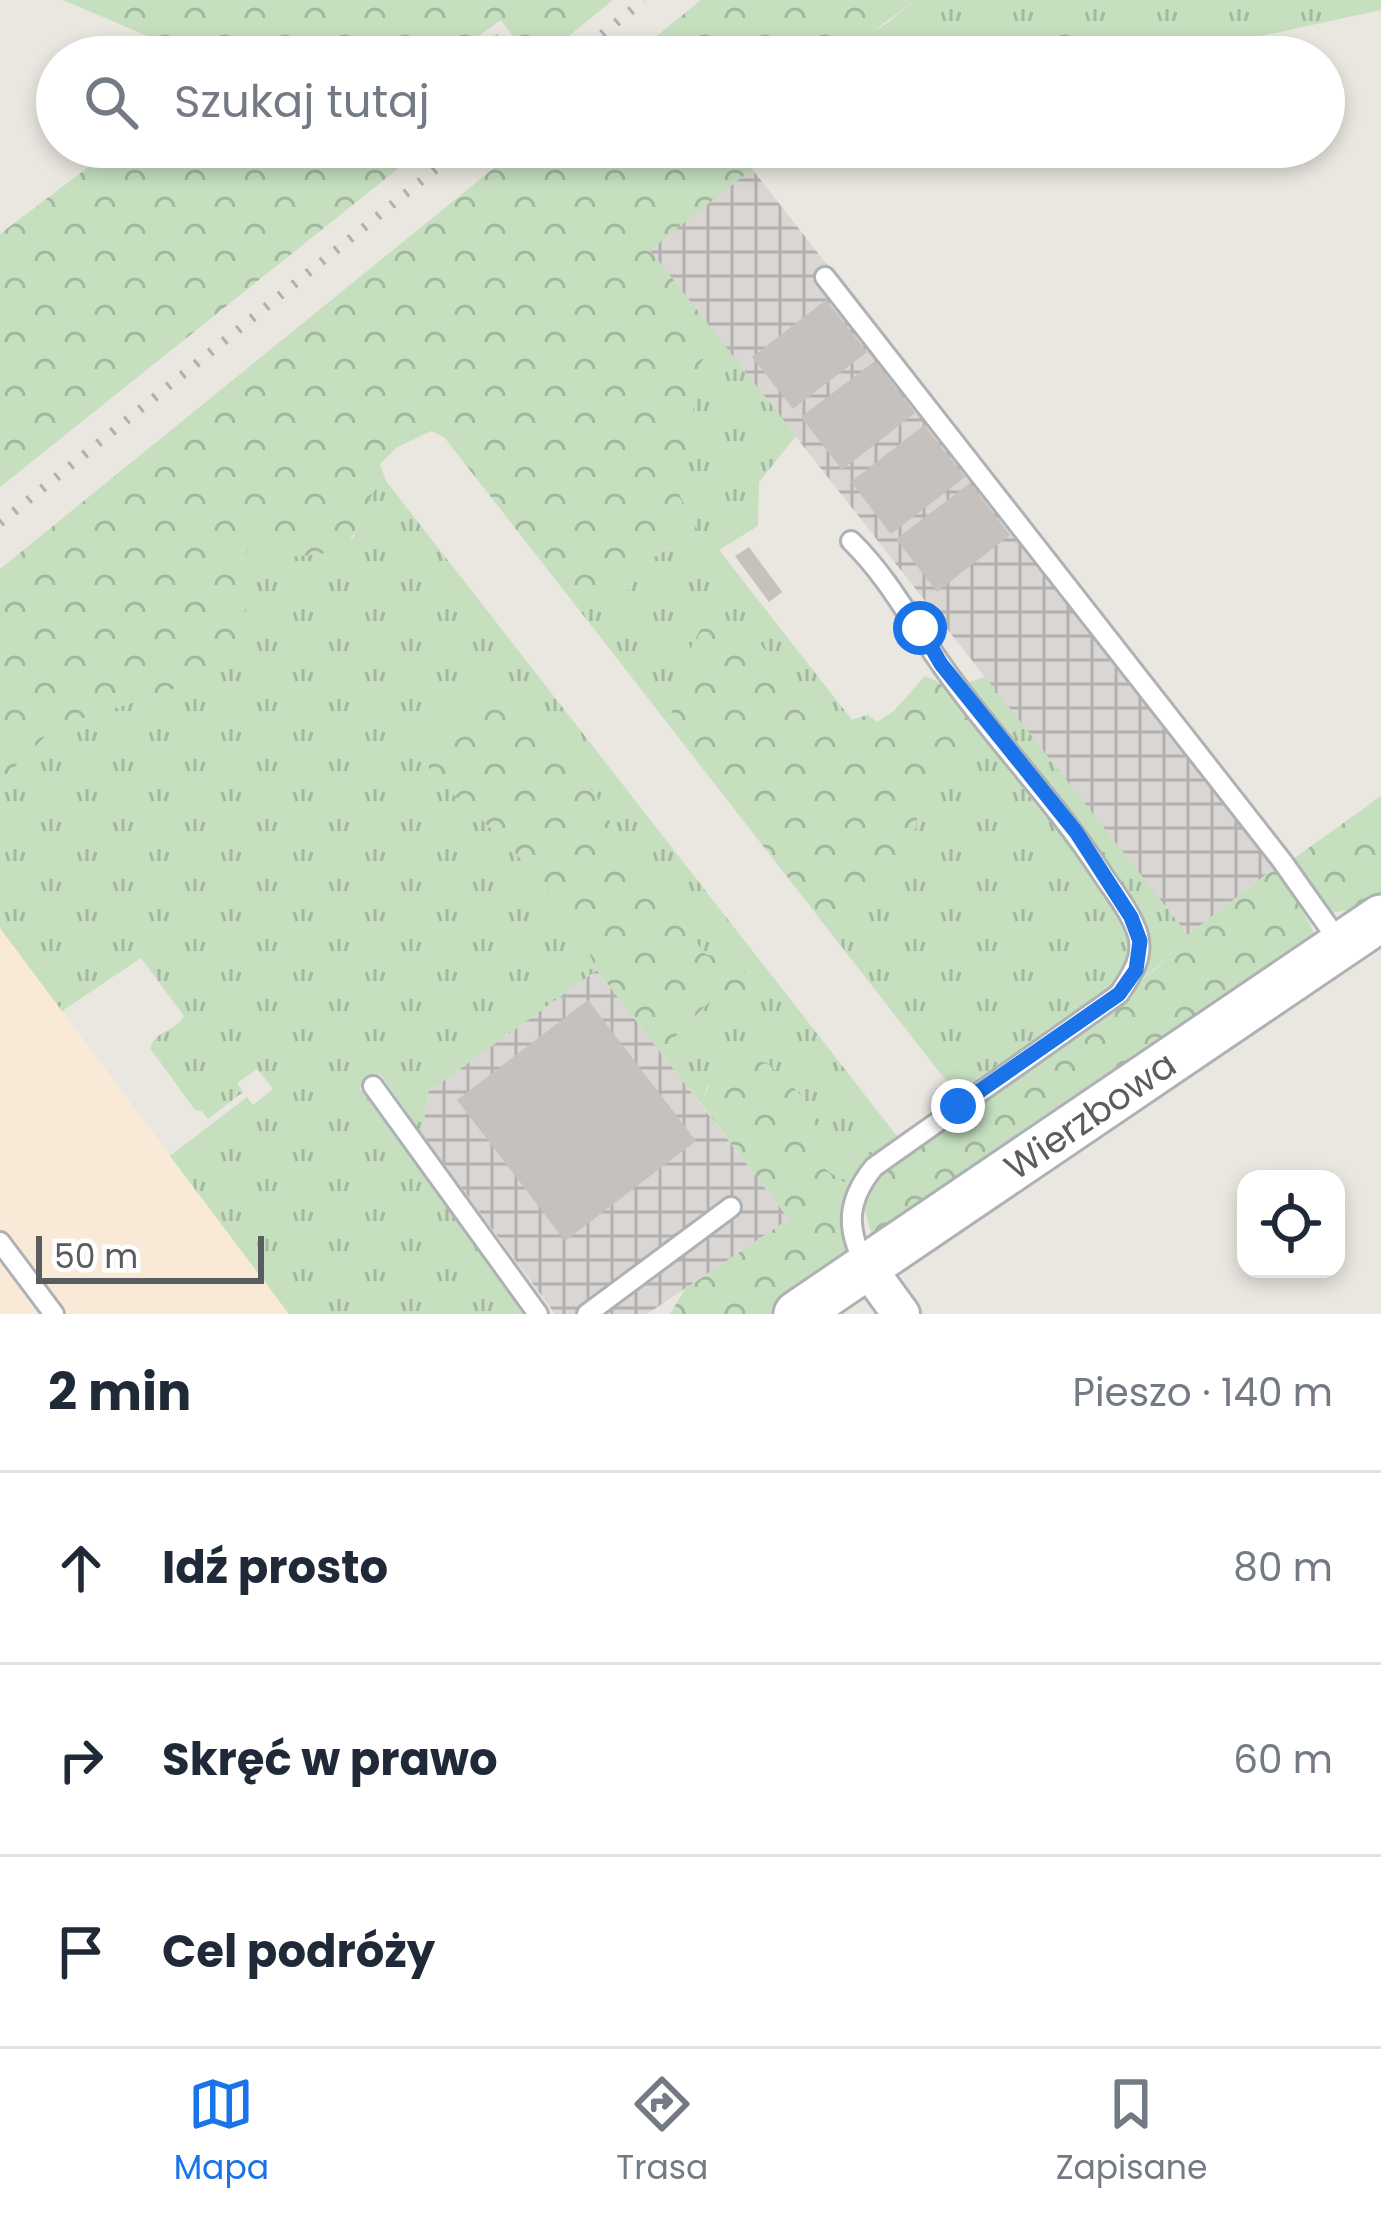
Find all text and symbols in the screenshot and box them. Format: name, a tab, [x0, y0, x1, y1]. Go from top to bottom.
search box	[36, 36, 1345, 168]
icon: search	[78, 69, 144, 135]
text: Szukaj tutaj	[174, 70, 430, 133]
route start	[893, 601, 947, 655]
street label: Wierzbowa	[994, 1039, 1186, 1192]
route end	[931, 1079, 985, 1133]
map controls	[1237, 1170, 1345, 1278]
button: locate	[1237, 1170, 1345, 1278]
scale bar	[36, 1230, 264, 1283]
text: 50 m	[54, 1233, 138, 1280]
text: 2 min	[48, 1356, 191, 1428]
text: Pieszo · 140 m	[1072, 1365, 1333, 1420]
icon: ahead	[48, 1535, 114, 1601]
text: Idź prosto	[162, 1536, 388, 1599]
text: 80 m	[1233, 1540, 1333, 1595]
icon: right	[48, 1727, 114, 1793]
text: Skręć w prawo	[162, 1728, 498, 1791]
text: 60 m	[1233, 1732, 1333, 1787]
icon: arrive	[48, 1919, 114, 1985]
text: Cel podróży	[162, 1920, 435, 1983]
tab: Mapa	[174, 2071, 269, 2193]
tab: Trasa	[616, 2071, 708, 2193]
tab: Zapisane	[1056, 2071, 1207, 2193]

